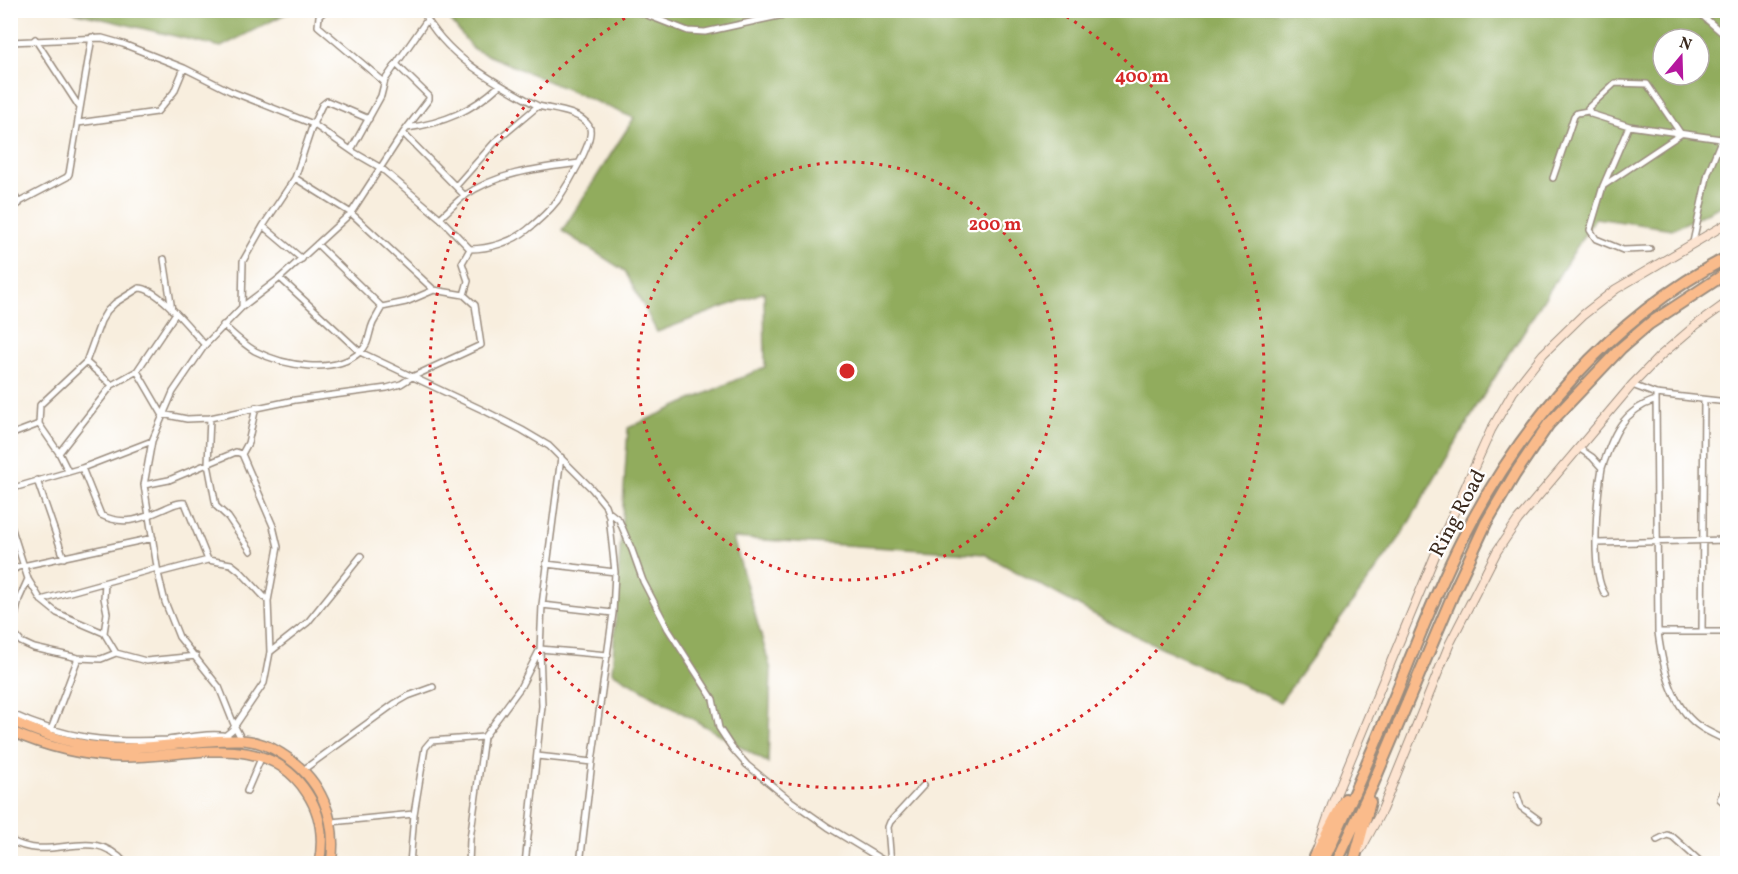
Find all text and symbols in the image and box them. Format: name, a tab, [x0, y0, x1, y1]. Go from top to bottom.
north arrow	[1651, 27, 1711, 87]
text: N	[1676, 32, 1695, 57]
text: 400 m	[1115, 65, 1169, 90]
text: 200 m	[969, 213, 1021, 238]
centre of rings	[837, 361, 857, 381]
street label: Ring Road	[1423, 465, 1494, 563]

